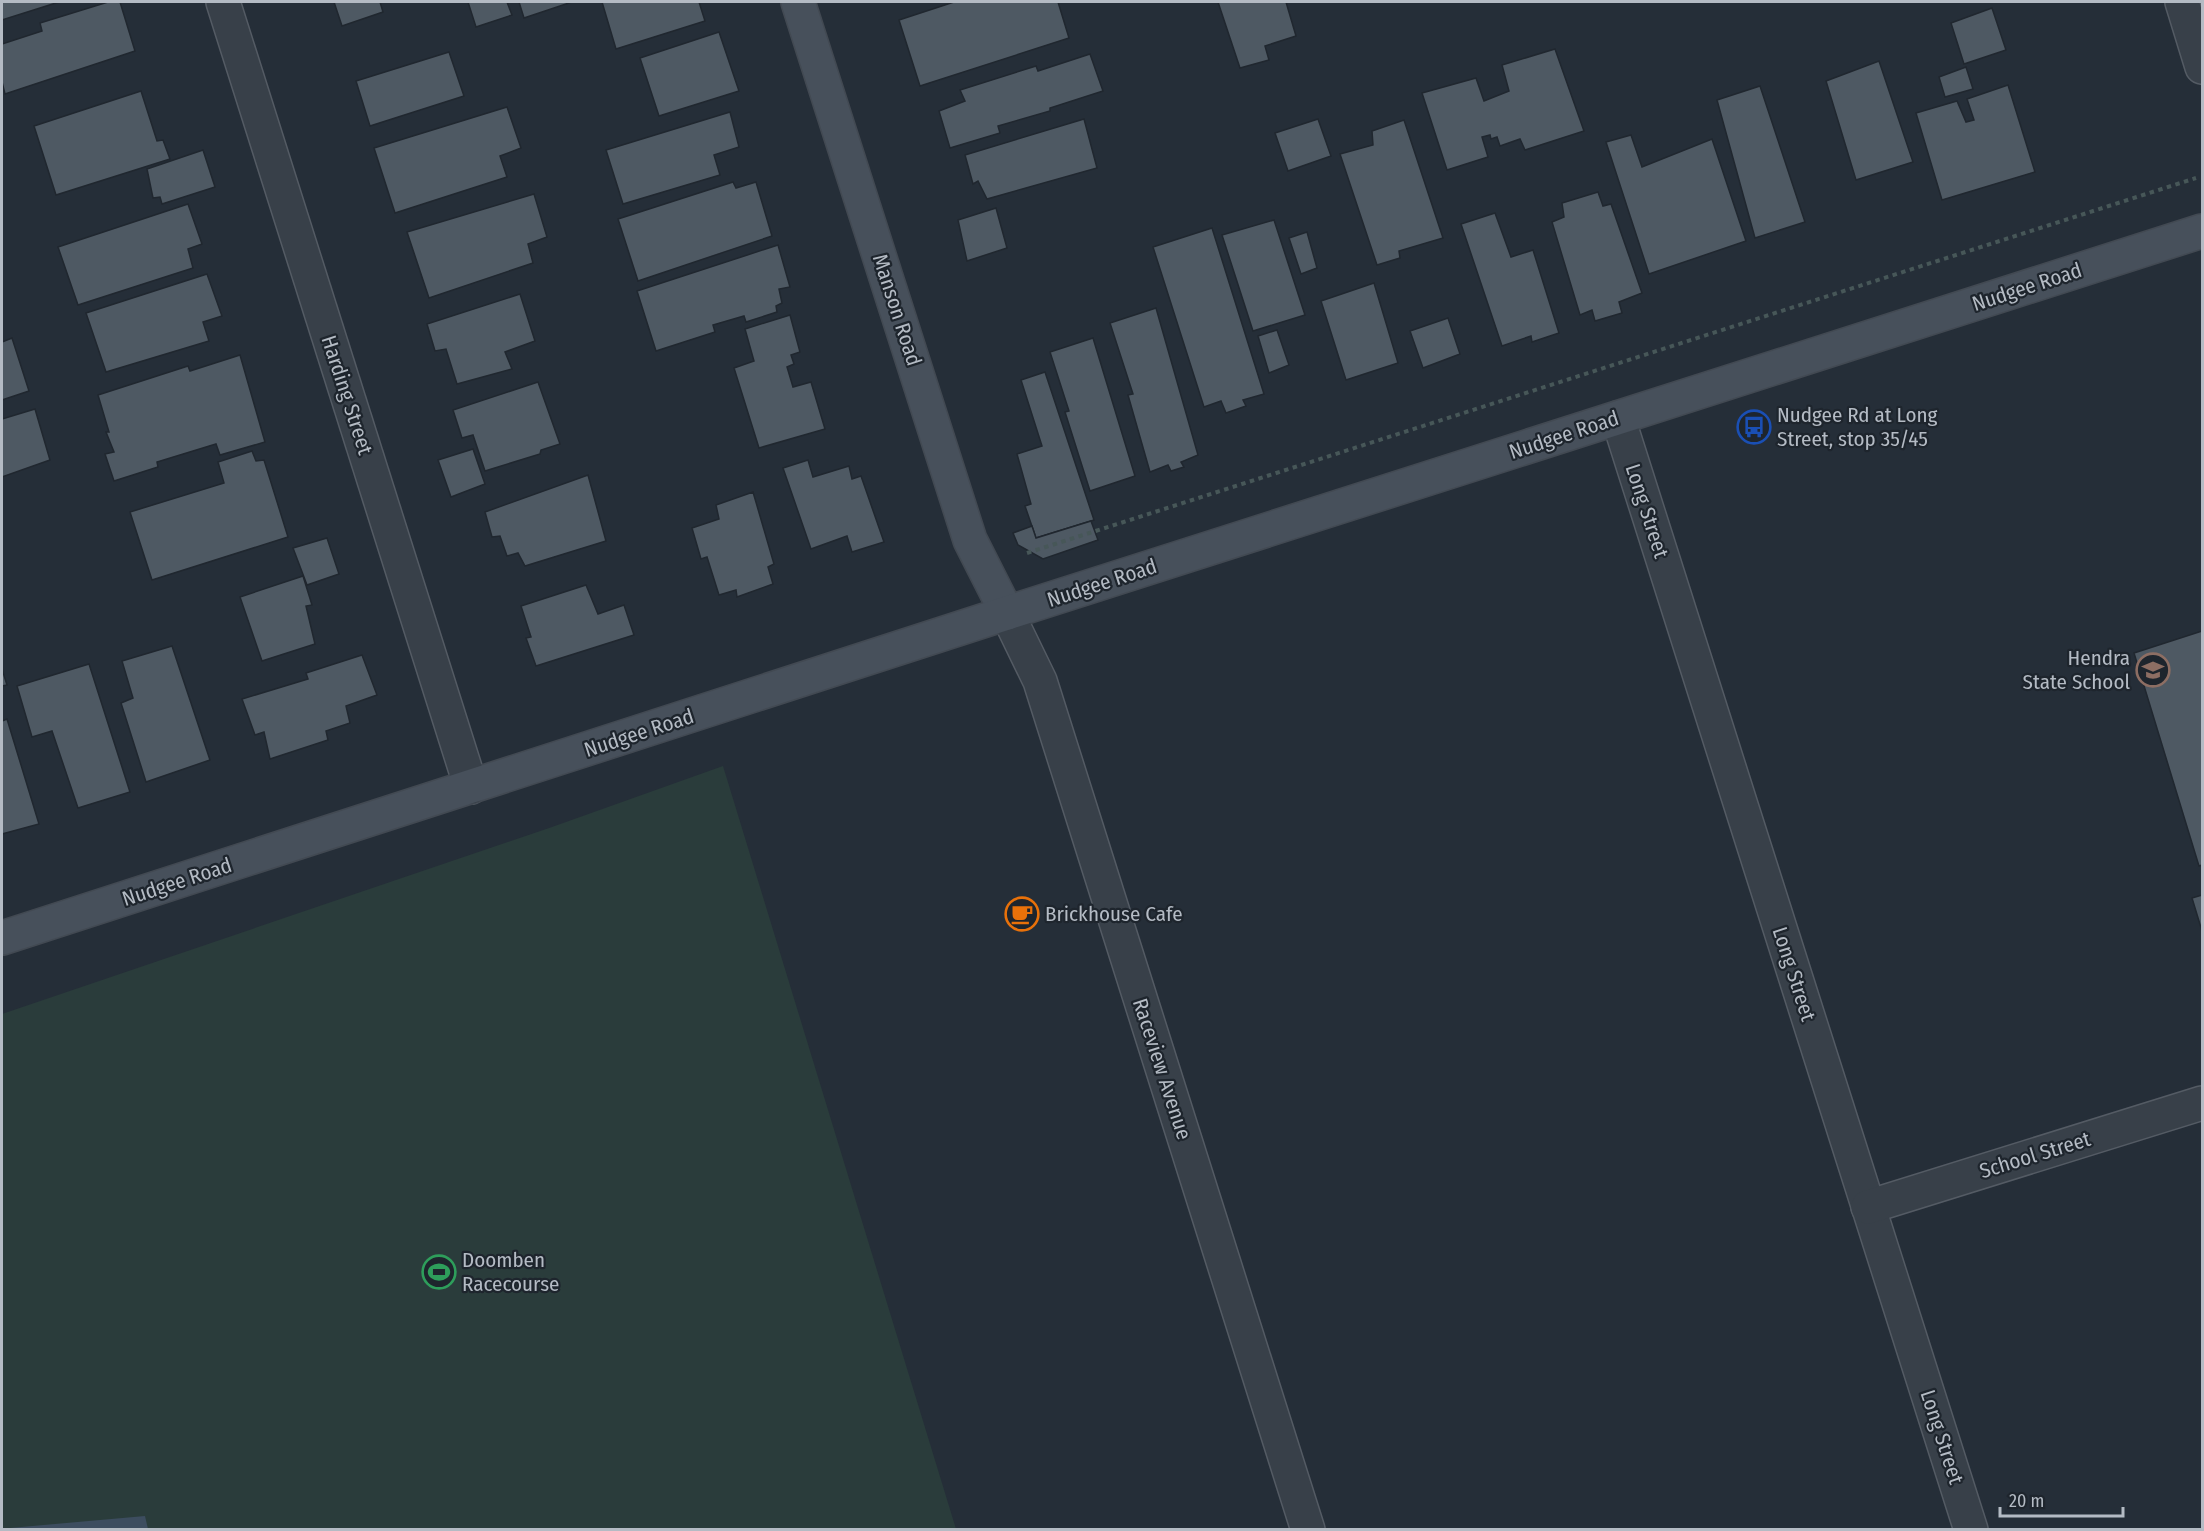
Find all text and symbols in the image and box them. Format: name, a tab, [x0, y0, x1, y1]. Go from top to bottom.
street label: Manson Road	[867, 251, 927, 369]
street label: Nudgee Road	[1969, 257, 2085, 317]
street label: Harding Street	[316, 332, 379, 458]
place label: Nudgee Rd at Long Street, stop 35/45	[1777, 402, 1938, 452]
street label: Nudgee Road	[1506, 405, 1622, 465]
bus stop icon: Nudgee Rd at Long Street, stop 35/45	[1736, 409, 1772, 445]
street label: Long Street	[1620, 461, 1674, 561]
street label: Nudgee Road	[1044, 553, 1160, 613]
place label: Hendra State School	[2023, 645, 2130, 695]
school or university icon: Hendra State School	[2135, 652, 2171, 688]
street label: Nudgee Road	[581, 703, 697, 763]
street label: Nudgee Road	[119, 852, 235, 912]
cafe icon: Brickhouse Cafe	[1004, 896, 1040, 932]
place label: Brickhouse Cafe	[1045, 901, 1183, 927]
street label: Long Street	[1767, 924, 1821, 1024]
street label: Raceview Avenue	[1127, 995, 1197, 1143]
street label: School Street	[1976, 1126, 2094, 1184]
place label: Doomben Racecourse	[462, 1247, 559, 1297]
sports icon: Doomben Racecourse	[421, 1254, 457, 1290]
street label: Long Street	[1915, 1387, 1969, 1487]
scale bar	[2000, 1480, 2123, 1518]
text: 20 m	[2009, 1490, 2044, 1512]

